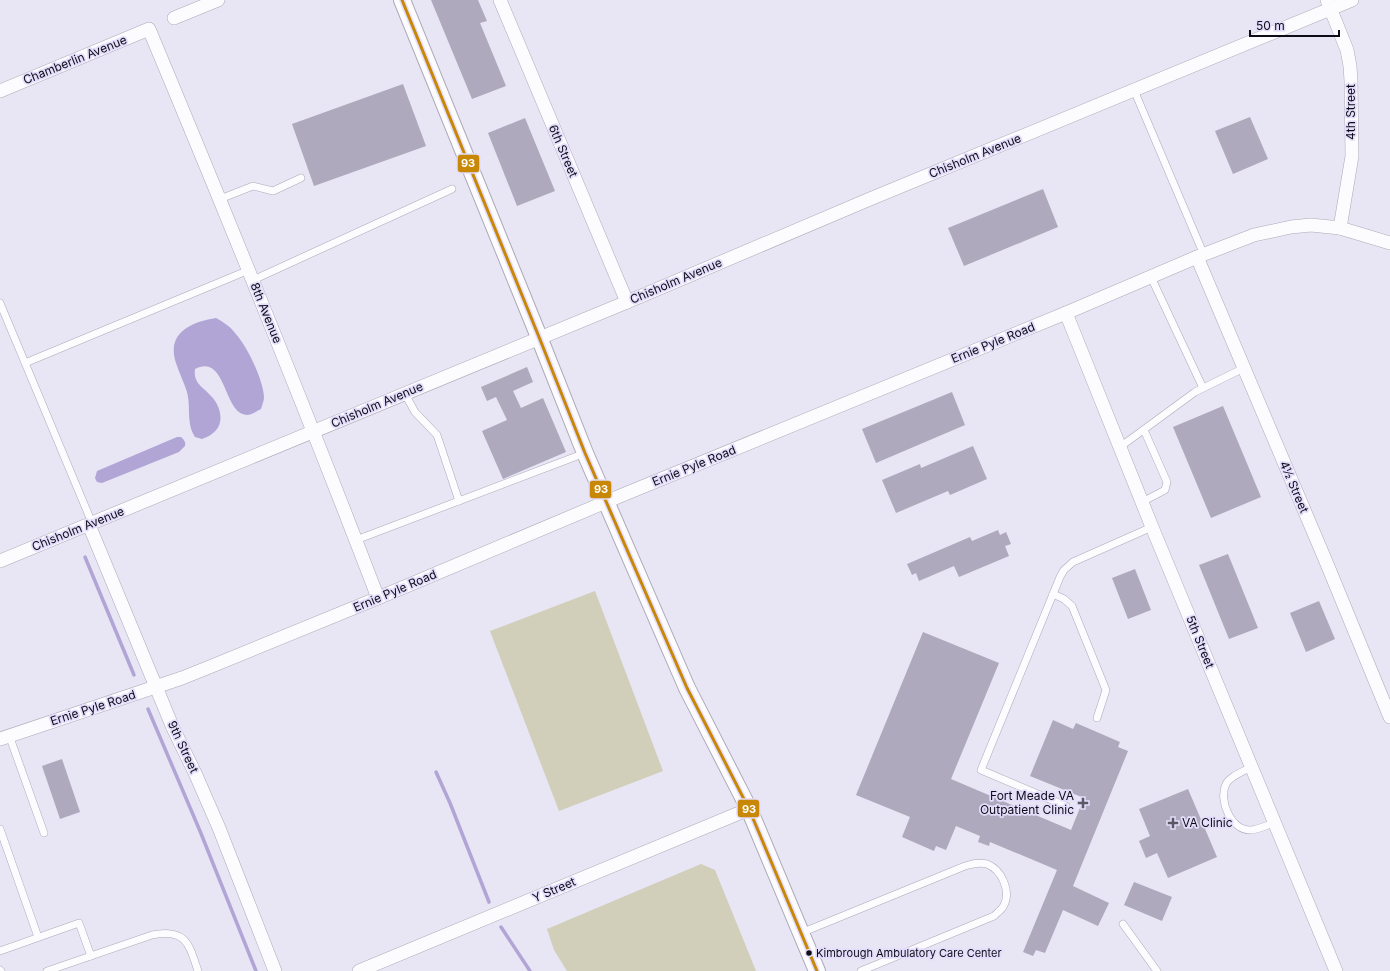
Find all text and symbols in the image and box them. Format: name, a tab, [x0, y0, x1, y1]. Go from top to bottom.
scale bar	[1250, 12, 1339, 38]
text: 50 m	[1256, 18, 1285, 33]
street label: Chamberlin Avenue	[21, 32, 129, 87]
street label: 4th Street	[1343, 84, 1358, 140]
street label: 6th Street	[546, 122, 581, 179]
street label: Chisholm Avenue	[926, 130, 1023, 181]
line badge: 93	[457, 154, 480, 173]
text: 93	[461, 156, 475, 170]
street label: Chisholm Avenue	[628, 254, 724, 307]
street label: 8th Avenue	[248, 280, 285, 345]
street label: Ernie Pyle Road	[949, 319, 1037, 366]
street label: Chisholm Avenue	[329, 378, 425, 431]
street label: Ernie Pyle Road	[650, 442, 738, 489]
street label: 4½ Street	[1277, 458, 1312, 515]
line badge: 93	[589, 480, 612, 499]
text: 93	[594, 482, 608, 496]
street label: Chisholm Avenue	[29, 503, 126, 554]
street label: Ernie Pyle Road	[351, 566, 439, 615]
street label: 5th Street	[1183, 613, 1218, 670]
street label: Ernie Pyle Road	[48, 687, 137, 728]
street label: 9th Street	[165, 718, 202, 775]
place label: Fort Meade VA Outpatient Clinic	[980, 788, 1074, 817]
marker: Fort Meade VA Outpatient Clinic	[1077, 797, 1089, 809]
line badge: 93	[737, 799, 760, 818]
text: 93	[742, 802, 756, 816]
place label: VA Clinic	[1182, 815, 1233, 830]
marker: VA Clinic	[1167, 817, 1179, 829]
street label: Y Street	[530, 874, 578, 905]
place label: Kimbrough Ambulatory Care Center	[816, 946, 1002, 960]
marker: Kimbrough Ambulatory Care Center	[804, 948, 814, 958]

